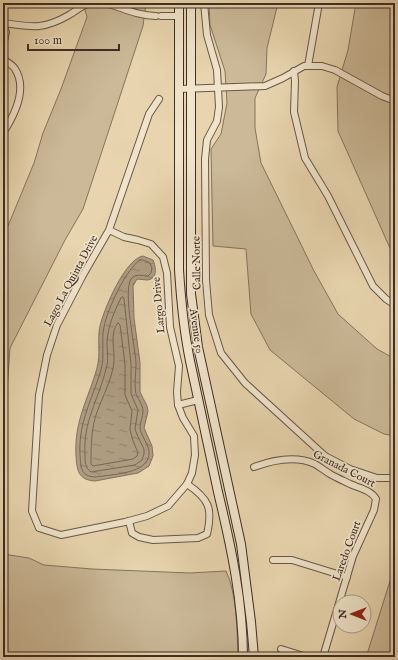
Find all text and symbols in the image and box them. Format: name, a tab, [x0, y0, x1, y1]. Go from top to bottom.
scale bar	[28, 26, 119, 52]
text: 100 m	[34, 33, 62, 48]
street label: Lago La Quinta Drive	[41, 233, 101, 329]
street label: Calle Norte	[190, 236, 204, 290]
street label: Largo Drive	[150, 276, 168, 334]
street label: Avenue 50	[186, 307, 206, 354]
street label: Granada Court	[310, 447, 378, 491]
street label: Laredo Court	[330, 519, 364, 583]
north arrow	[332, 594, 372, 634]
text: N	[336, 609, 350, 620]

